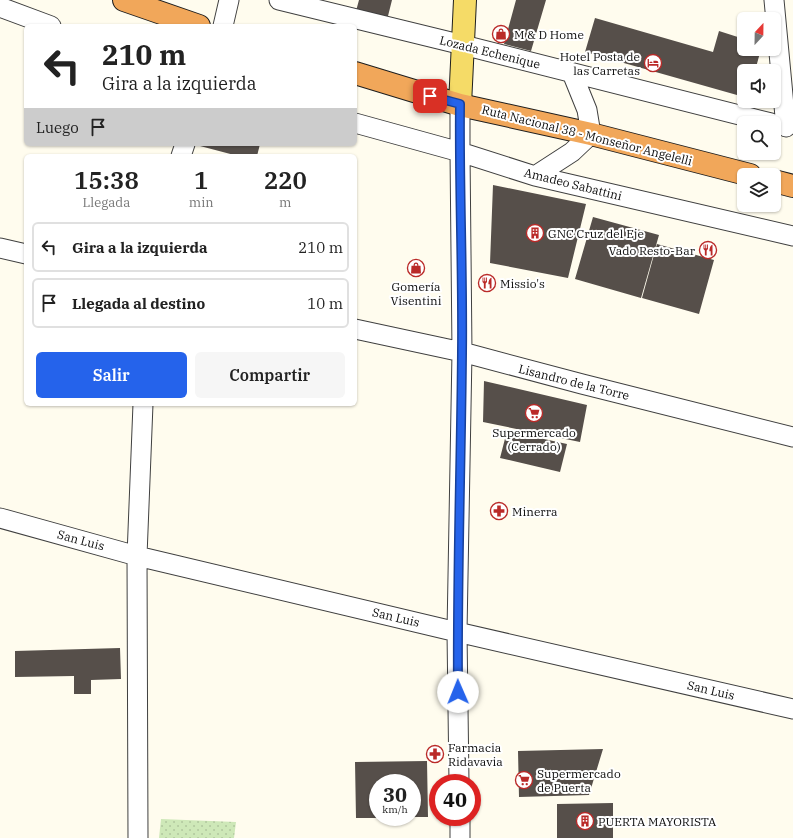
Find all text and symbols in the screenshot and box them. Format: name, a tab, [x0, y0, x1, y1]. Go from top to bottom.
north arrow	[737, 12, 781, 56]
map controls	[737, 12, 781, 212]
shop icon: M & D Home	[491, 24, 511, 44]
place label: M & D Home	[514, 27, 584, 42]
street label: Lozada Echenique	[438, 32, 542, 72]
text: 210 m	[102, 36, 186, 73]
icon: left	[36, 40, 88, 92]
place label: Hotel Posta de las Carretas	[560, 49, 640, 78]
hotel icon: Hotel Posta de las Carretas	[643, 53, 663, 73]
button: sound	[737, 64, 781, 108]
text: Gira a la izquierda	[102, 72, 257, 95]
pin	[413, 79, 447, 113]
icon: arrive	[419, 85, 441, 107]
street label: Ruta Nacional 38 - Monseñor Angelelli	[480, 102, 694, 169]
icon: arrive	[87, 116, 109, 138]
button: search	[737, 116, 781, 160]
text: Luego	[36, 118, 79, 137]
text: 15:38	[74, 164, 139, 196]
text: 1	[194, 164, 208, 196]
text: 220	[264, 164, 307, 196]
street label: Amadeo Sabattini	[523, 165, 624, 203]
button: layers	[737, 168, 781, 212]
text: Llegada	[83, 194, 130, 211]
text: min	[189, 194, 214, 211]
text: m	[279, 194, 292, 211]
building icon: GNC Cruz del Eje	[525, 223, 545, 243]
place label: GNC Cruz del Eje	[548, 226, 644, 241]
icon: left	[38, 236, 60, 258]
text: Gira a la izquierda	[72, 238, 208, 257]
text: 210 m	[298, 238, 343, 257]
restaurant icon: Vado Resto-Bar	[698, 240, 718, 260]
place label: Vado Resto-Bar	[608, 243, 696, 258]
shop icon: Gomería Visentini	[406, 258, 426, 278]
restaurant icon: Missio's	[477, 273, 497, 293]
place label: Missio's	[500, 276, 545, 291]
place label: Gomería Visentini	[391, 279, 442, 308]
icon: arrive	[38, 292, 60, 314]
text: Llegada al destino	[72, 294, 205, 313]
text: 10 m	[307, 294, 343, 313]
button: Salir	[36, 352, 187, 398]
button: Compartir	[195, 352, 345, 398]
street label: Lisandro de la Torre	[517, 361, 631, 403]
supermarket icon: Supermercado (Cerrado)	[524, 403, 544, 423]
place label: Supermercado (Cerrado)	[492, 425, 576, 454]
pharmacy icon: Minerra	[489, 501, 509, 521]
place label: Minerra	[512, 504, 558, 519]
street label: San Luis	[56, 527, 106, 554]
street label: San Luis	[371, 604, 421, 630]
position arrow	[437, 671, 479, 713]
street label: San Luis	[686, 677, 736, 703]
place label: Farmacia Ridavavia	[448, 740, 503, 769]
pharmacy icon: Farmacia Ridavavia	[425, 744, 445, 764]
place label: Supermercado de Puerta	[537, 766, 621, 795]
supermarket icon: Supermercado de Puerta	[514, 770, 534, 790]
speed limit sign: 40	[429, 774, 481, 826]
text: 30	[383, 781, 407, 808]
text: km/h	[382, 803, 408, 816]
building icon: PUERTA MAYORISTA	[575, 811, 595, 831]
place label: PUERTA MAYORISTA	[598, 814, 717, 829]

